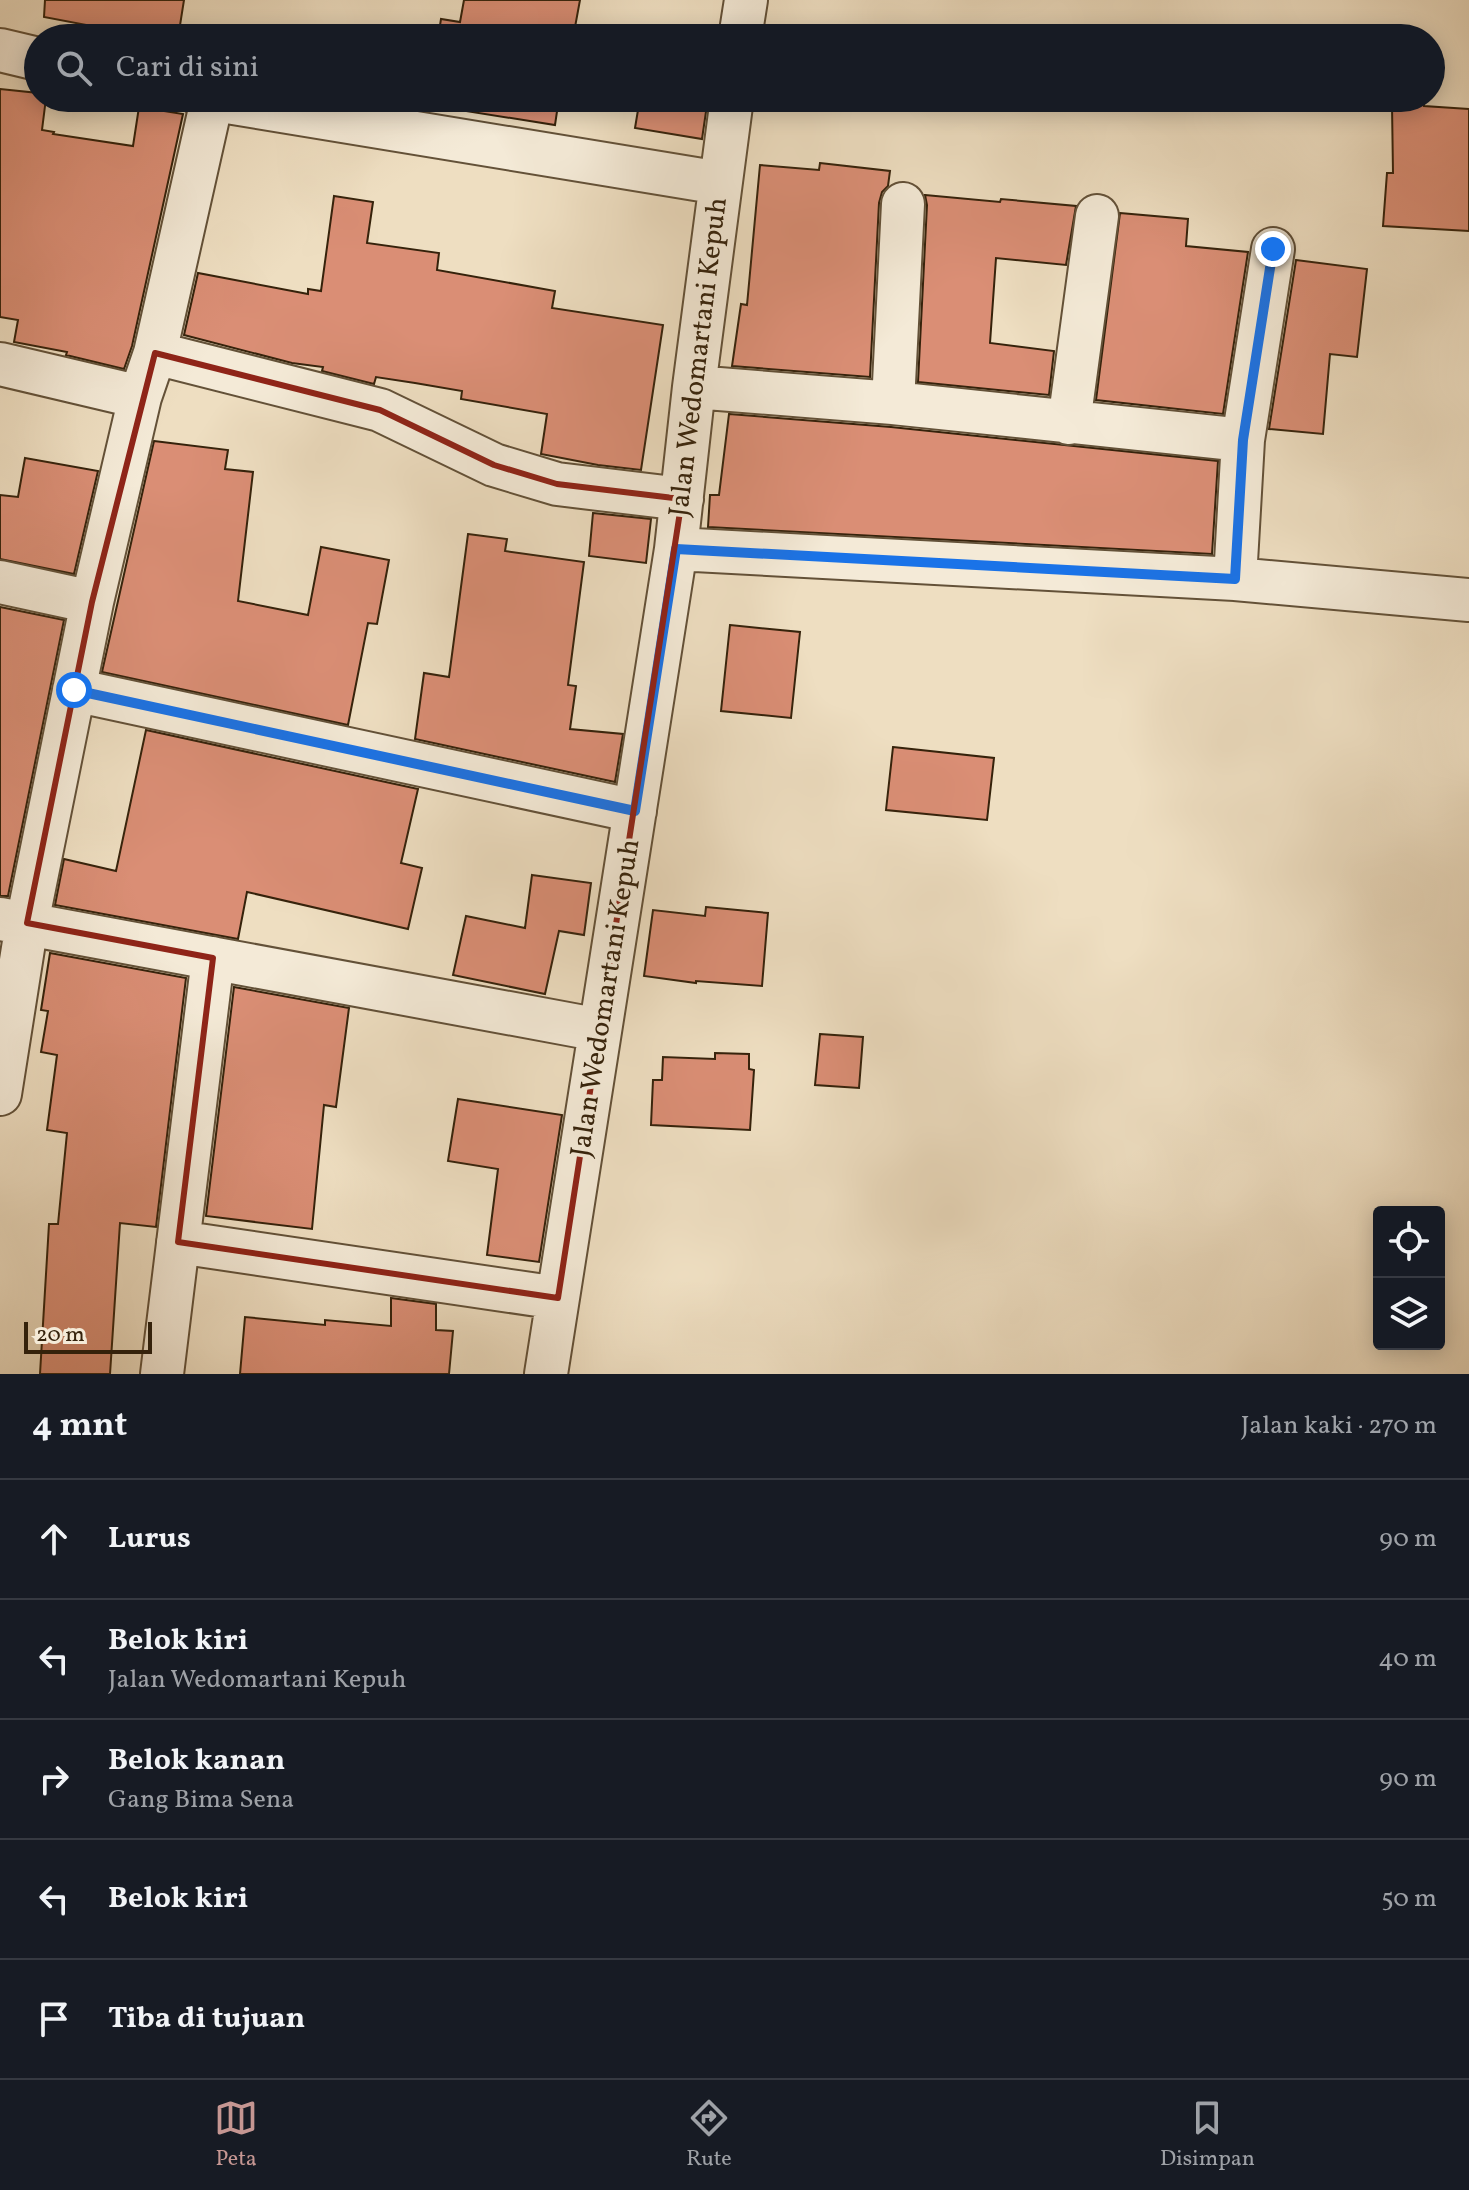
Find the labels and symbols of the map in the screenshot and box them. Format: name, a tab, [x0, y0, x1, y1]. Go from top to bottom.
street label: Jalan Wedomartani Kepuh	[660, 195, 738, 519]
route end	[1255, 231, 1291, 267]
route start	[56, 672, 92, 708]
street label: Jalan Wedomartani Kepuh	[562, 836, 650, 1160]
scale bar	[24, 1318, 152, 1354]

